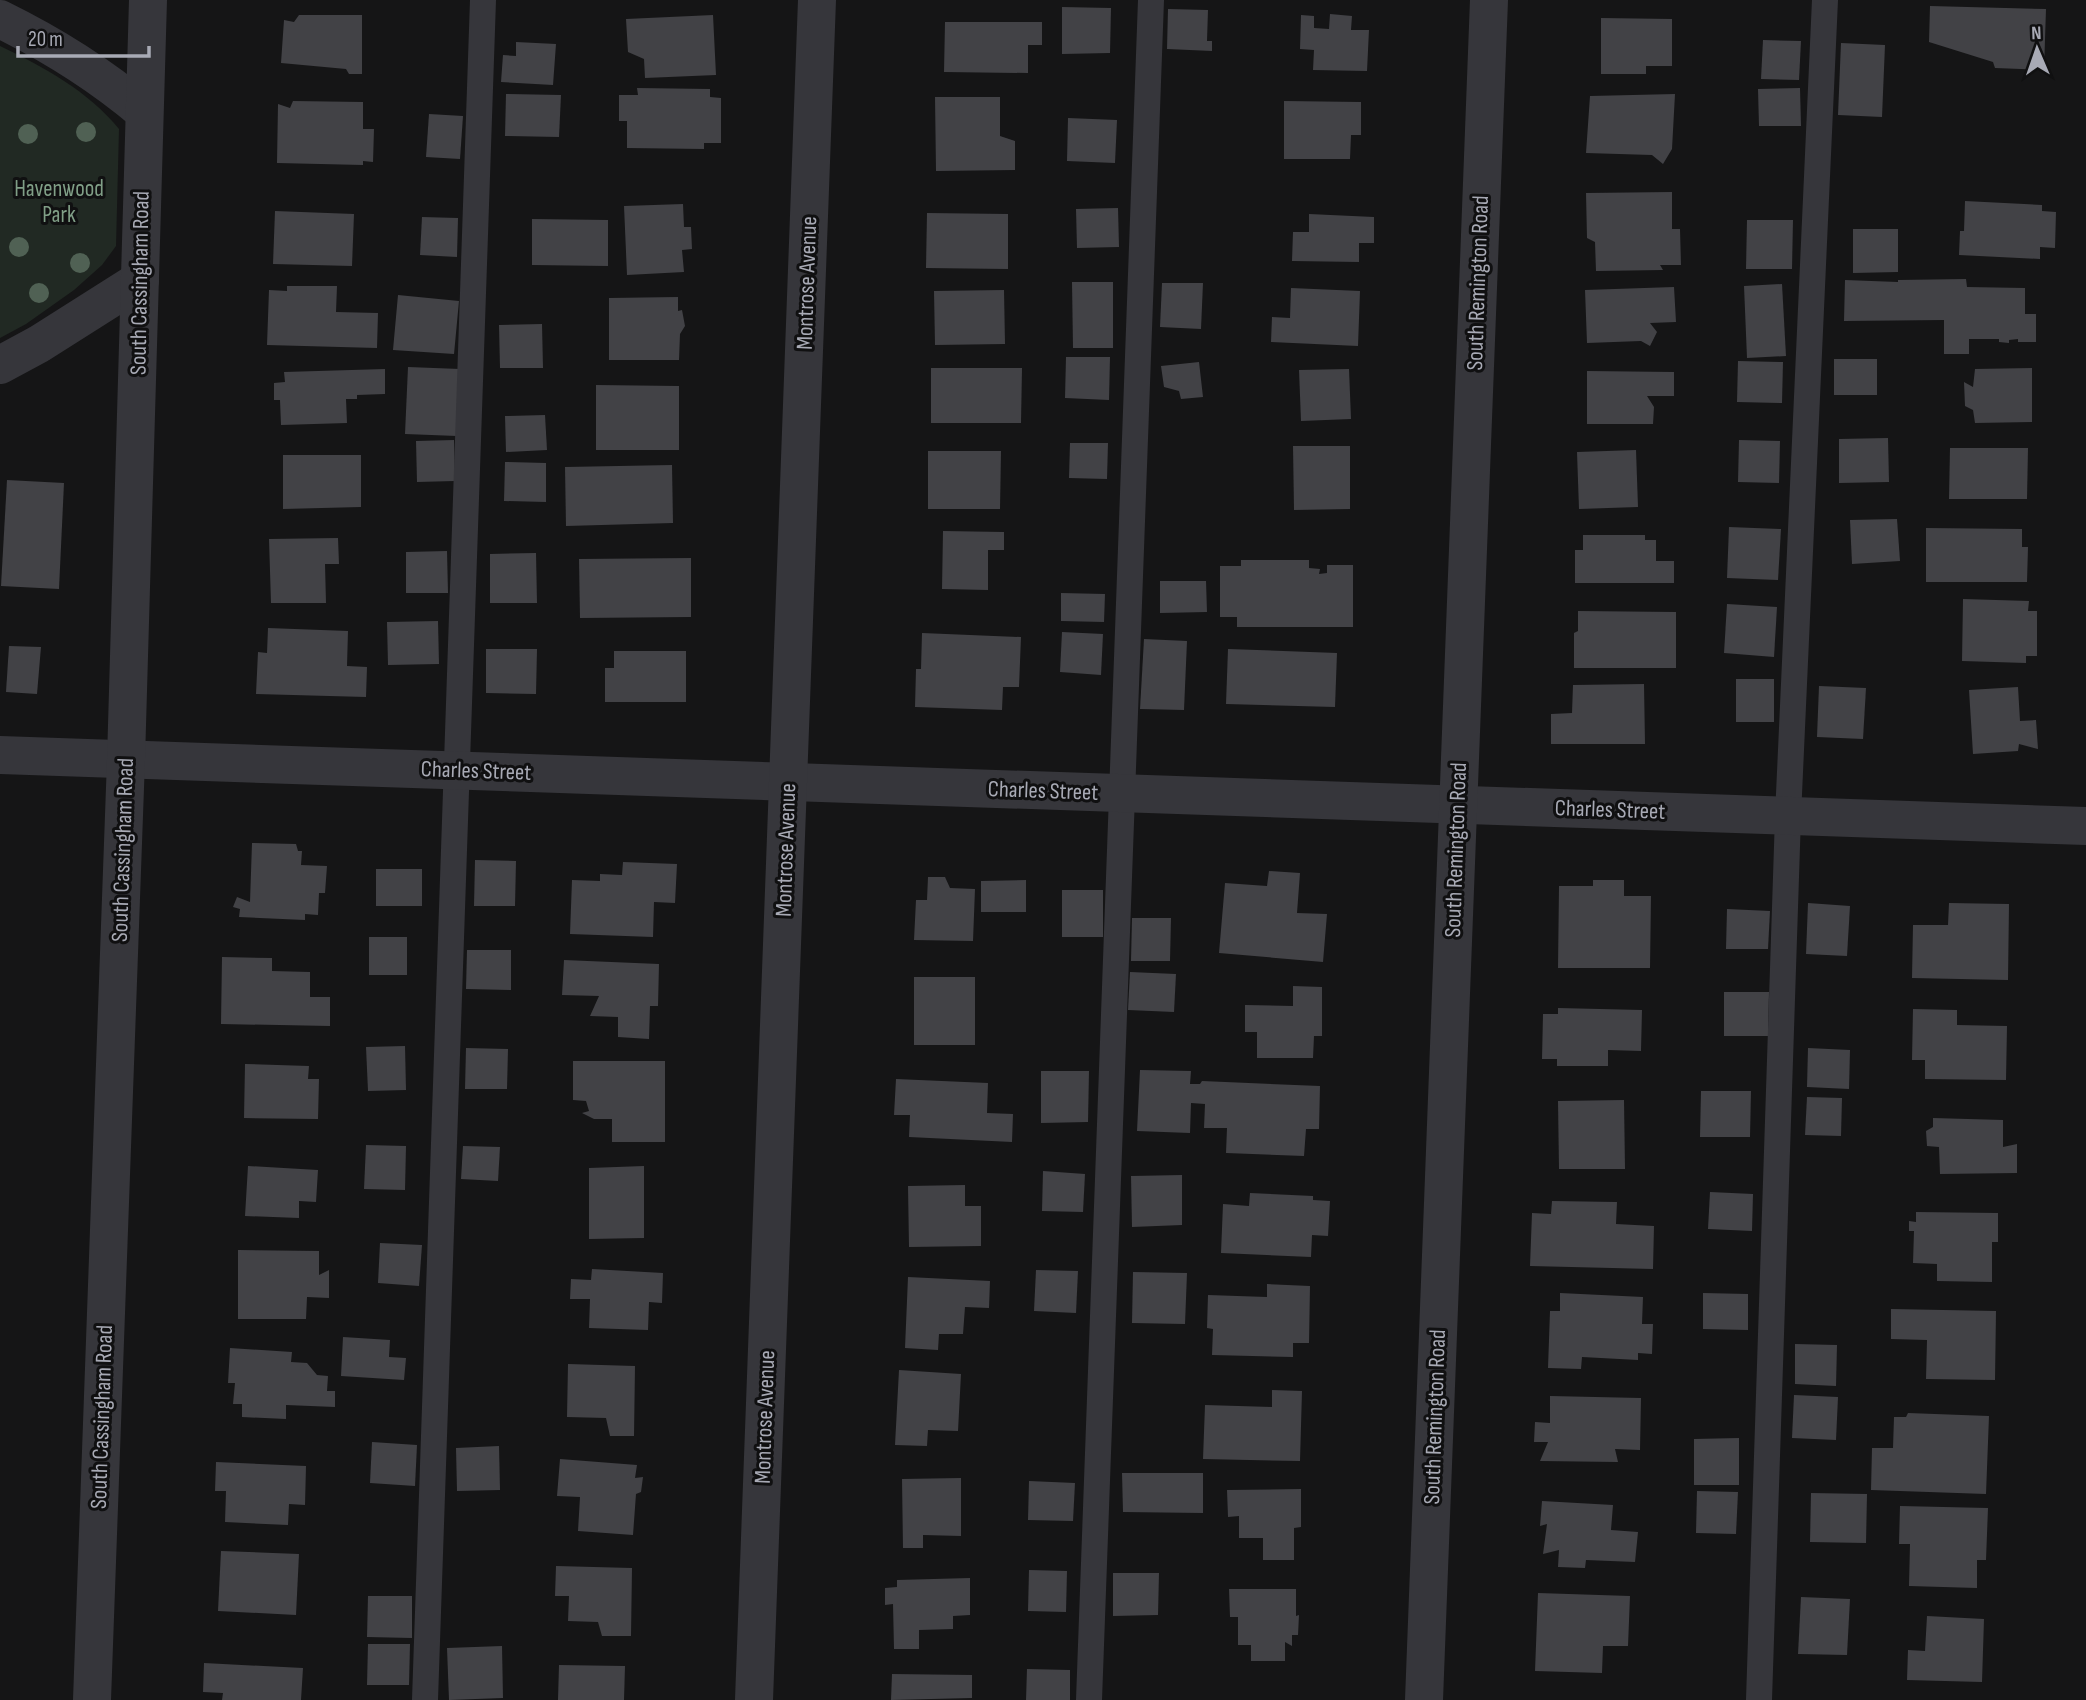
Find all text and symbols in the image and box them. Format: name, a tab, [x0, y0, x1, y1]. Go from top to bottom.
scale bar	[18, 14, 149, 58]
north arrow	[2002, 14, 2072, 84]
text: N	[2031, 22, 2042, 45]
text: 20 m	[28, 27, 63, 52]
park label: Havenwood Park	[14, 175, 104, 229]
street label: South Cassingham Road	[124, 191, 156, 375]
street label: South Remington Road	[1461, 195, 1495, 371]
street label: Montrose Avenue	[791, 216, 823, 350]
street label: Charles Street	[420, 755, 532, 787]
street label: South Cassingham Road	[106, 757, 140, 943]
street label: South Remington Road	[1439, 762, 1473, 938]
street label: Charles Street	[987, 775, 1099, 807]
street label: Montrose Avenue	[770, 783, 802, 917]
street label: Charles Street	[1554, 794, 1666, 826]
street label: South Cassingham Road	[85, 1324, 119, 1510]
street label: South Remington Road	[1418, 1329, 1452, 1505]
street label: Montrose Avenue	[749, 1350, 781, 1484]

